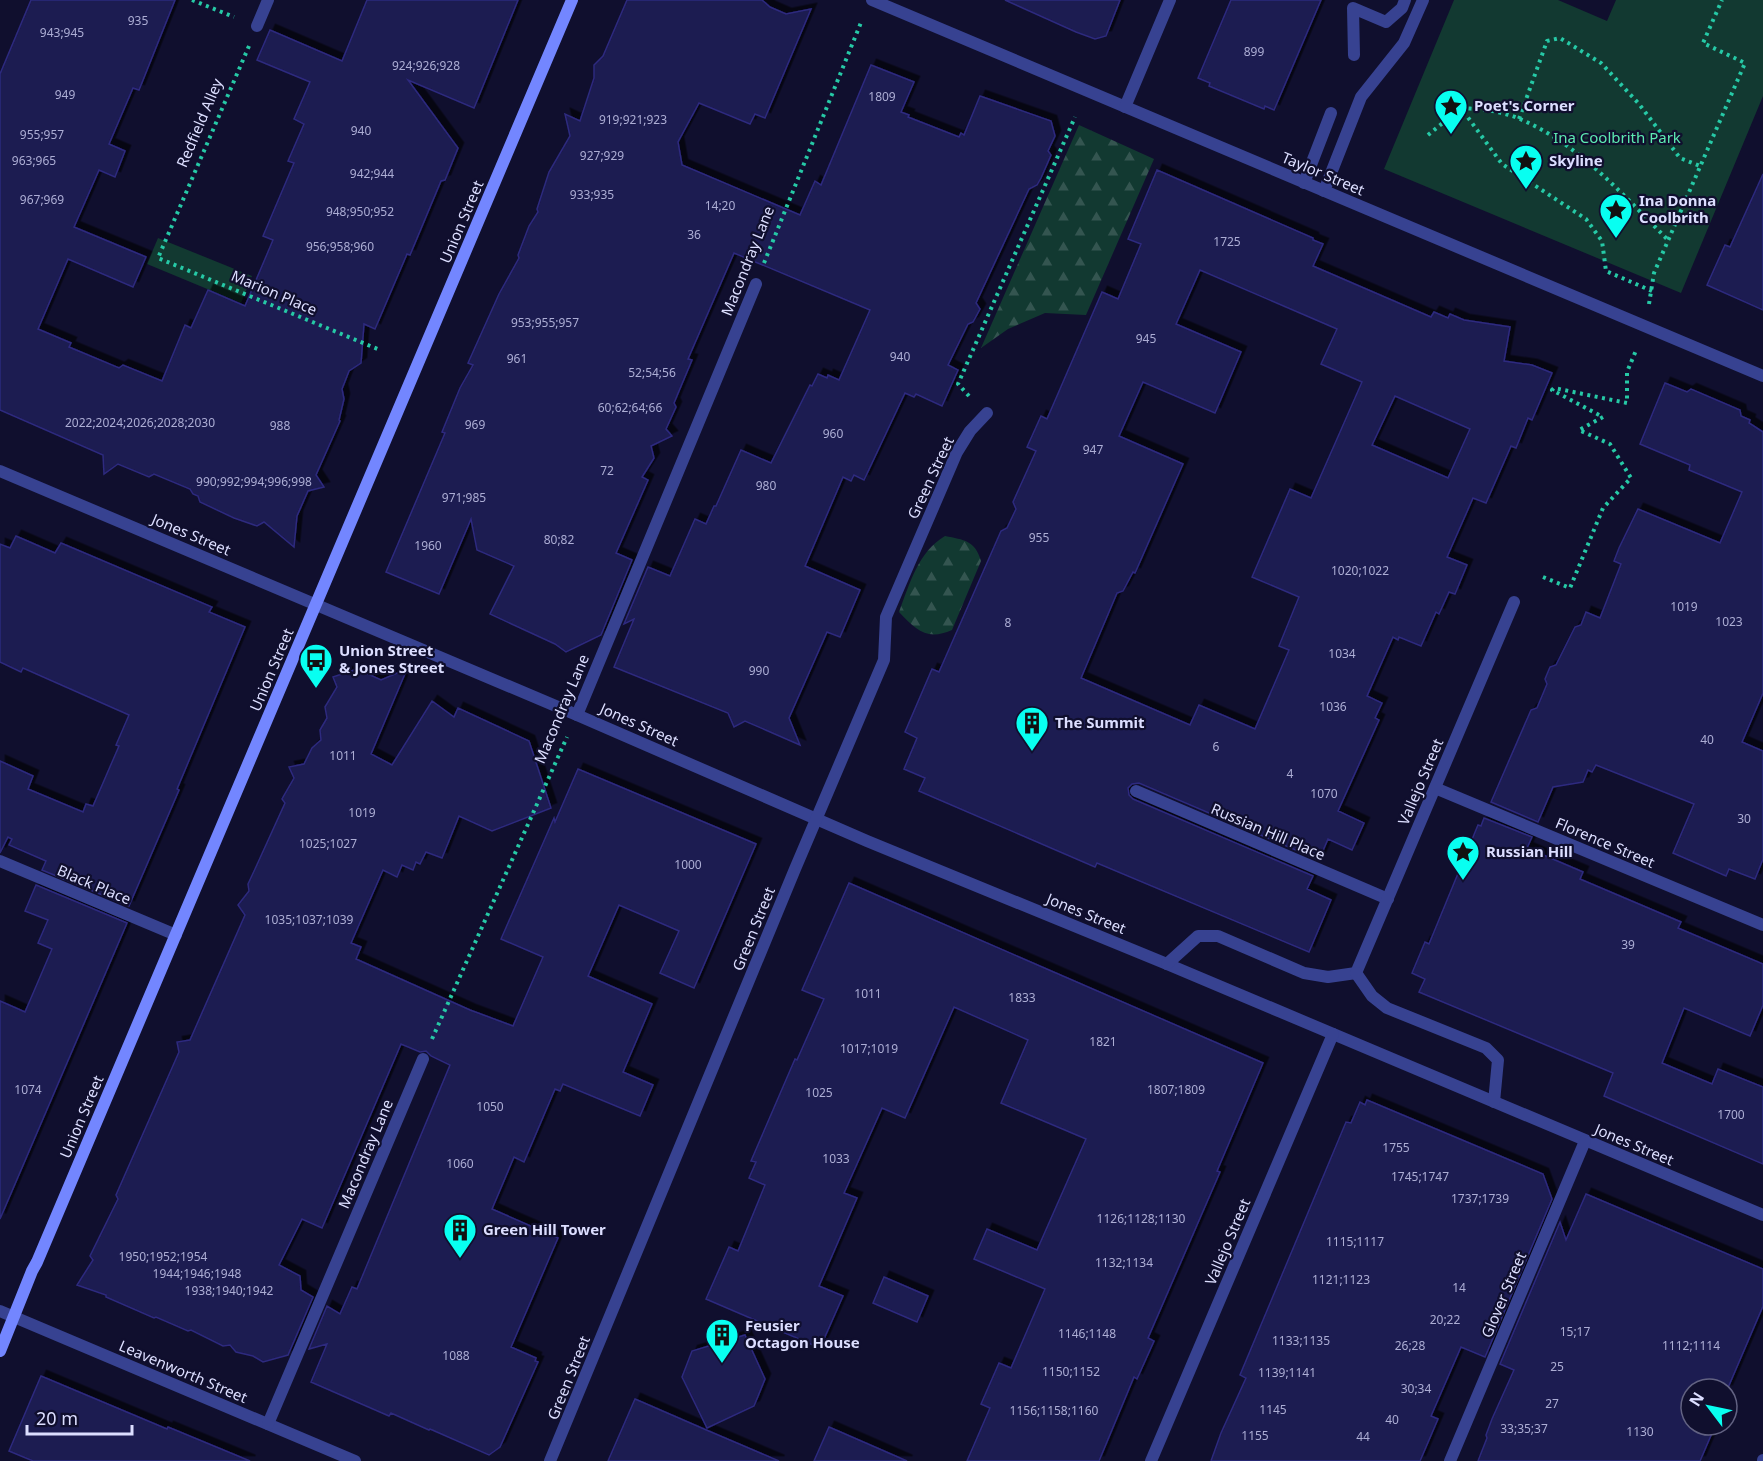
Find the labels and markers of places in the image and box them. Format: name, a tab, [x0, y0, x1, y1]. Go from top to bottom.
place icon: Poet's Corner	[1433, 88, 1469, 135]
place label: Poet's Corner	[1474, 95, 1575, 115]
place icon: Skyline	[1508, 143, 1544, 190]
place label: Skyline	[1549, 150, 1603, 170]
place label: Ina Donna Coolbrith	[1639, 190, 1716, 227]
place icon: Ina Donna Coolbrith	[1598, 192, 1634, 239]
place label: Union Street & Jones Street	[339, 640, 445, 677]
bus stop icon: Union Street & Jones Street	[298, 642, 334, 689]
building icon: The Summit	[1014, 705, 1050, 752]
place label: The Summit	[1055, 712, 1145, 732]
place icon: Russian Hill	[1445, 834, 1481, 881]
place label: Russian Hill	[1486, 841, 1573, 861]
building icon: Green Hill Tower	[442, 1212, 478, 1259]
place label: Green Hill Tower	[483, 1219, 606, 1239]
place label: Feusier Octagon House	[745, 1315, 860, 1352]
building icon: Feusier Octagon House	[704, 1317, 740, 1364]

